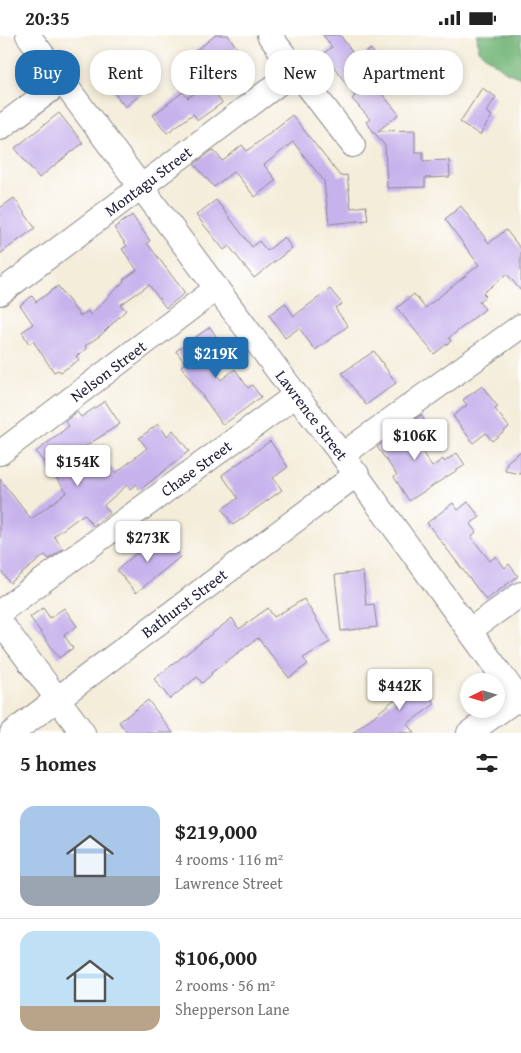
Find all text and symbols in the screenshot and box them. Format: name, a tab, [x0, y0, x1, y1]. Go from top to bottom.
text: 20:35	[25, 4, 70, 32]
chip: Buy	[15, 50, 80, 95]
chip: Rent	[90, 50, 161, 95]
chip: Filters	[171, 50, 255, 95]
chip: New	[265, 50, 334, 95]
chip: Apartment	[344, 50, 463, 95]
street label: Montagu Street	[99, 140, 197, 222]
street label: Nelson Street	[65, 334, 151, 408]
pin: $219K	[181, 337, 251, 379]
text: $219K	[194, 341, 238, 365]
street label: Lawrence Street	[270, 365, 354, 466]
pin: $106K	[380, 419, 450, 461]
text: $106K	[393, 423, 437, 447]
street label: Chase Street	[155, 434, 237, 502]
pin: $154K	[43, 445, 113, 487]
text: $154K	[56, 449, 100, 473]
pin: $273K	[113, 521, 183, 563]
text: $273K	[126, 525, 170, 549]
street label: Bathurst Street	[136, 562, 232, 643]
pin: $442K	[365, 669, 435, 711]
text: $442K	[378, 673, 422, 697]
north arrow	[460, 673, 505, 717]
map controls	[460, 673, 505, 718]
text: 5 homes	[20, 748, 96, 779]
icon: filters	[473, 749, 501, 777]
text: $219,000	[175, 816, 257, 847]
icon: home	[60, 826, 120, 886]
text: 4 rooms · 116 m²	[175, 847, 283, 871]
text: Lawrence Street	[175, 871, 283, 895]
text: $106,000	[175, 942, 257, 973]
icon: home	[60, 951, 120, 1011]
text: 2 rooms · 56 m²	[175, 973, 275, 997]
text: Shepperson Lane	[175, 997, 290, 1021]

